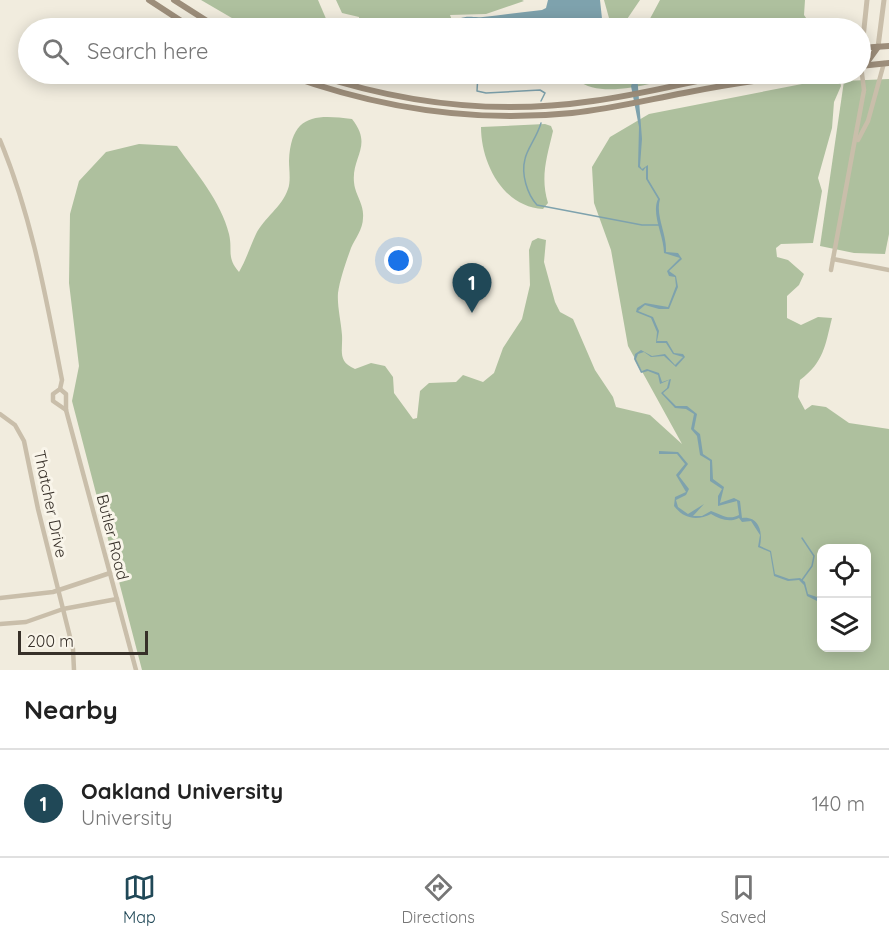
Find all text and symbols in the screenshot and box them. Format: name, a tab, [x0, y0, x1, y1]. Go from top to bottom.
search box	[18, 18, 871, 84]
icon: search	[39, 35, 72, 68]
text: Search here	[87, 37, 208, 65]
your location	[384, 246, 413, 275]
pin: 1	[452, 264, 492, 313]
street label: Thatcher Drive	[30, 448, 72, 560]
street label: Butler Road	[93, 492, 133, 582]
map controls	[817, 544, 871, 652]
button: locate	[817, 544, 871, 598]
button: layers	[817, 598, 871, 652]
scale bar	[18, 628, 148, 656]
text: 200 m	[27, 631, 74, 651]
text: Nearby	[24, 693, 118, 726]
text: Oakland University	[81, 777, 283, 805]
text: 1	[40, 791, 47, 816]
text: 140 m	[812, 791, 865, 816]
text: University	[81, 805, 172, 830]
tab: Map	[123, 871, 156, 927]
tab: Directions	[402, 871, 475, 927]
tab: Saved	[721, 871, 766, 927]

